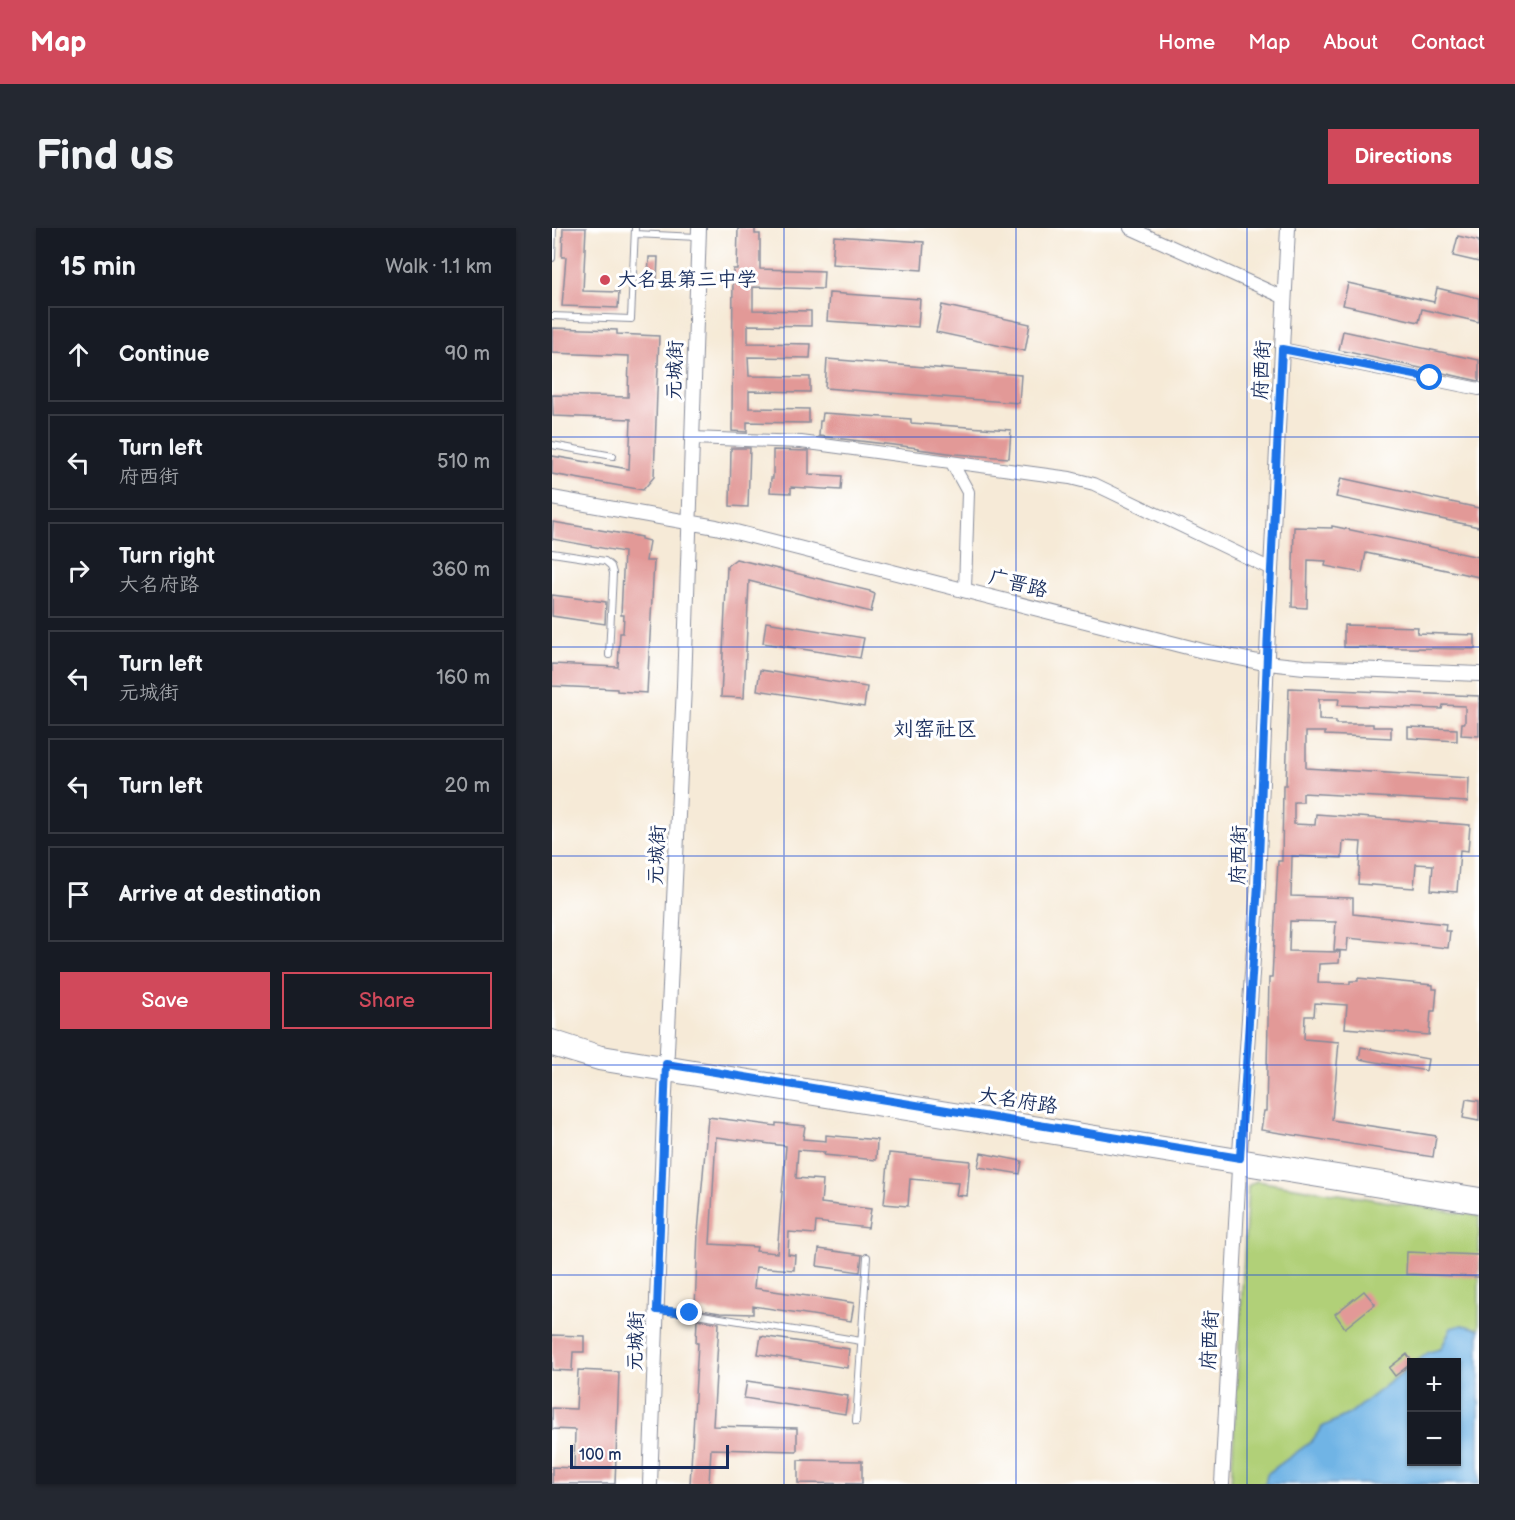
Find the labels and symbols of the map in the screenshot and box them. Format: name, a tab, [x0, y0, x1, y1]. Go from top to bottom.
place label: 大名县第三中学	[617, 268, 757, 292]
marker: 大名县第三中学	[598, 273, 612, 287]
street label: 府西街	[1248, 339, 1276, 401]
street label: 元城街	[662, 340, 688, 400]
route start	[1416, 364, 1442, 390]
street label: 广晋路	[986, 565, 1051, 603]
district label: 刘窑社区	[893, 717, 977, 742]
street label: 元城街	[643, 824, 671, 886]
street label: 府西街	[1226, 825, 1252, 885]
street label: 大名府路	[977, 1083, 1060, 1119]
route end	[676, 1299, 702, 1325]
street label: 府西街	[1196, 1309, 1224, 1371]
street label: 元城街	[623, 1311, 649, 1371]
scale bar	[570, 1442, 729, 1470]

